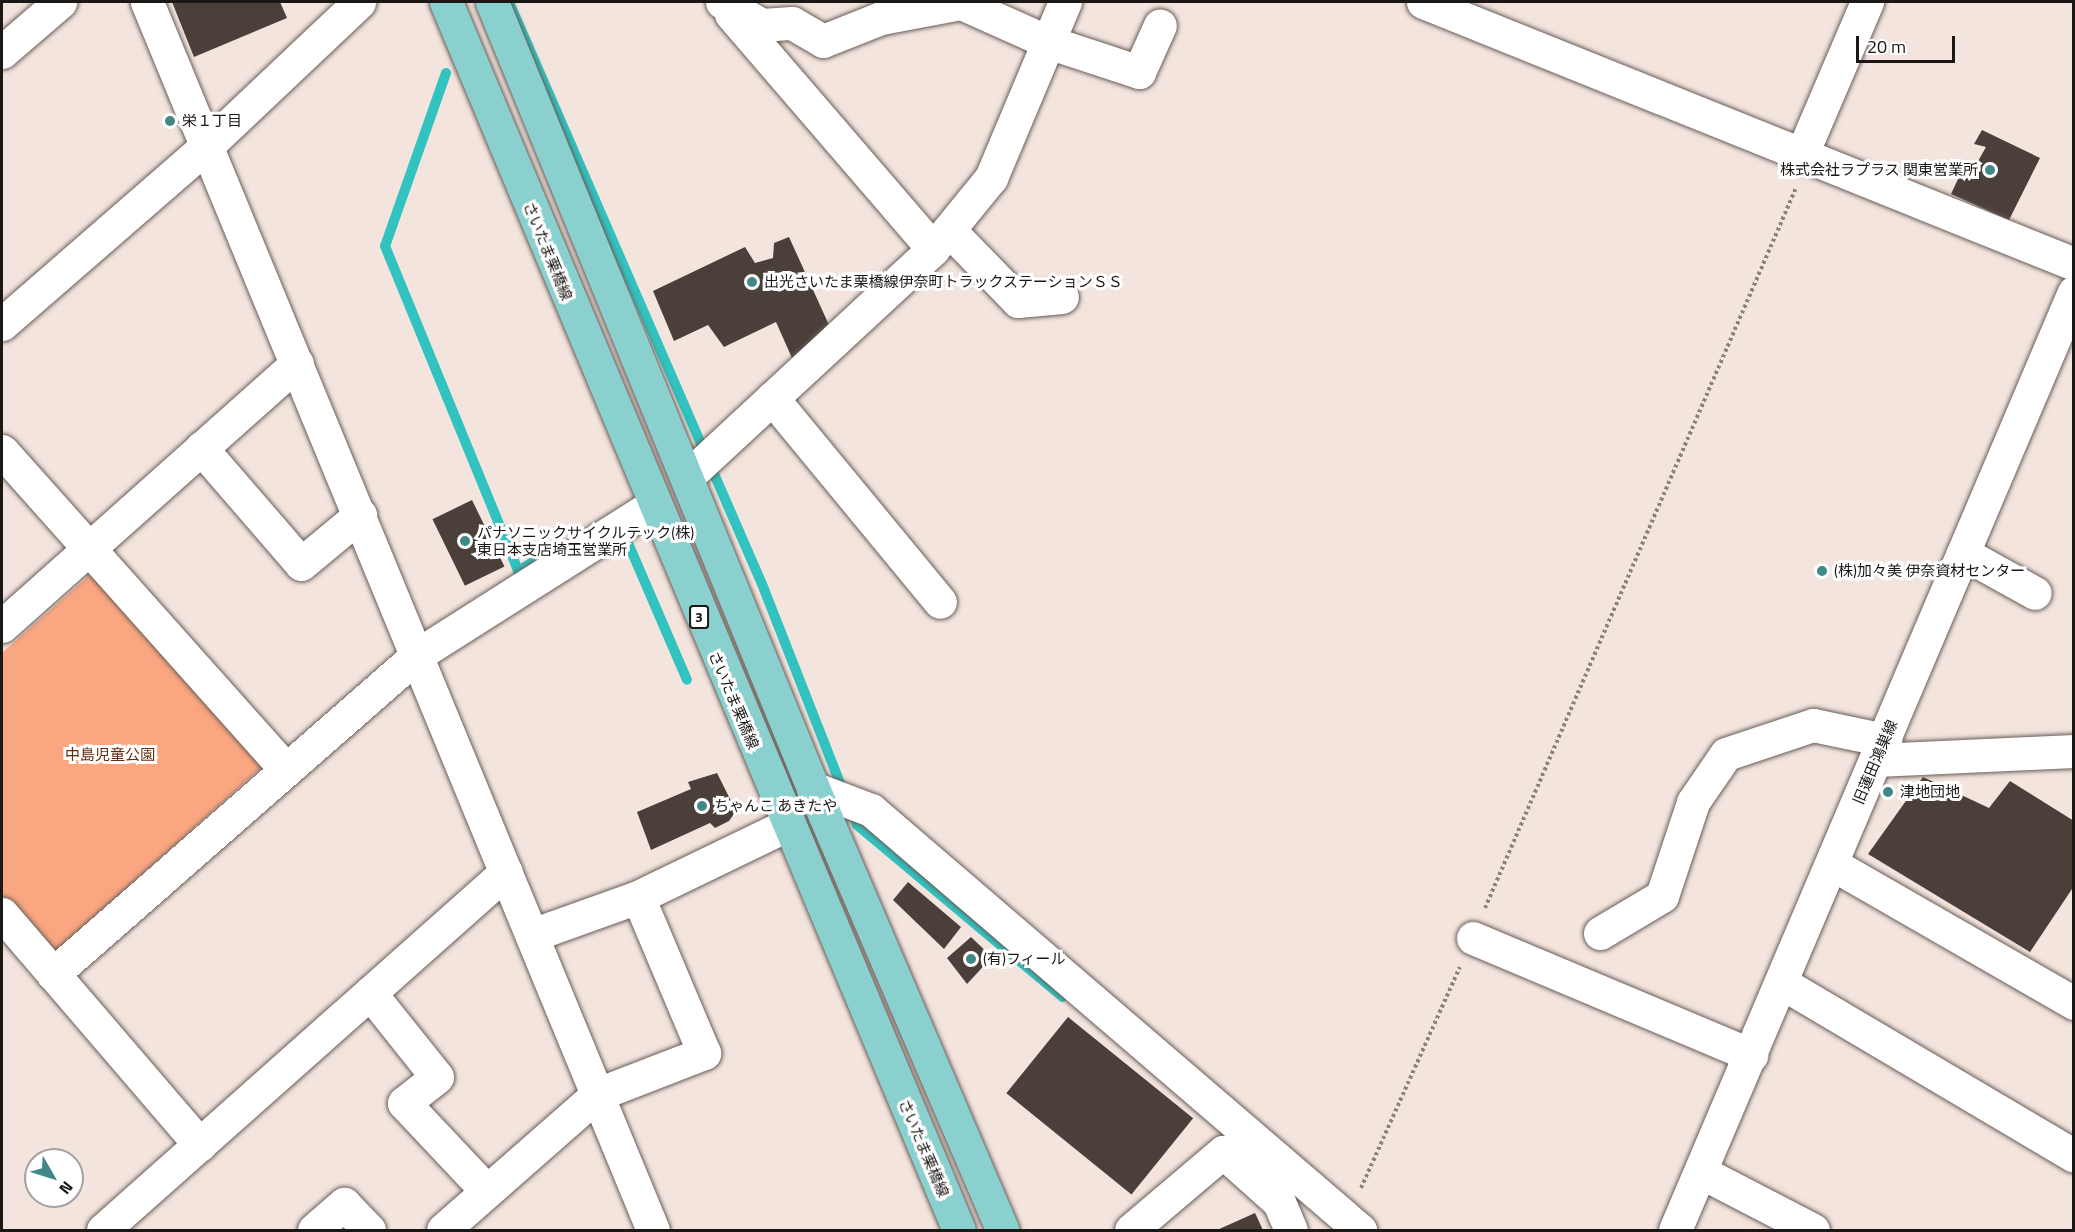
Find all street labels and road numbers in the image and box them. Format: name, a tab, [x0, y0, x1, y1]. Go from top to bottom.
street label: さいたま栗橋線	[520, 199, 576, 303]
road number: 3	[688, 606, 710, 628]
street label: さいたま栗橋線	[705, 648, 763, 752]
street label: 旧蓮田鴻巣線	[1849, 717, 1901, 807]
street label: さいたま栗橋線	[895, 1096, 953, 1200]

